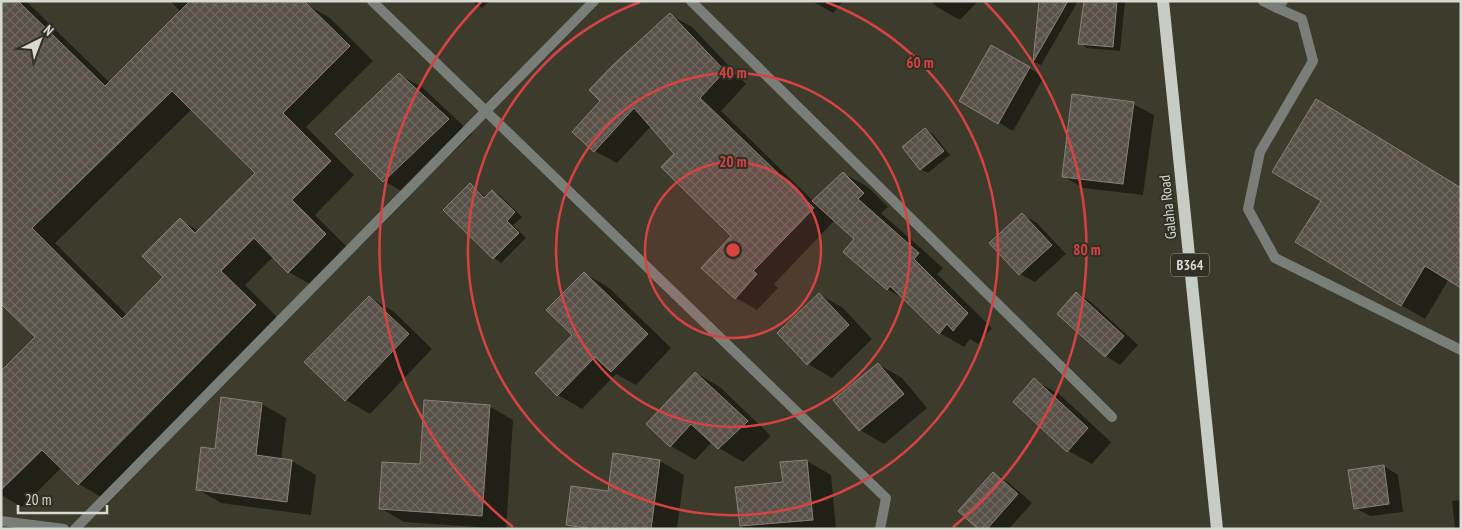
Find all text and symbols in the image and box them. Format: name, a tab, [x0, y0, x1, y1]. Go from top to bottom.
north arrow	[15, 15, 65, 65]
text: N	[40, 21, 58, 40]
text: 60 m	[906, 53, 934, 72]
text: 40 m	[719, 63, 747, 82]
text: 20 m	[719, 152, 747, 171]
street label: Galaha Road	[1155, 174, 1180, 240]
text: 80 m	[1073, 240, 1101, 259]
centre of rings	[724, 241, 742, 259]
road number: B364	[1171, 254, 1209, 276]
scale bar	[18, 482, 106, 514]
text: 20 m	[25, 490, 51, 509]

